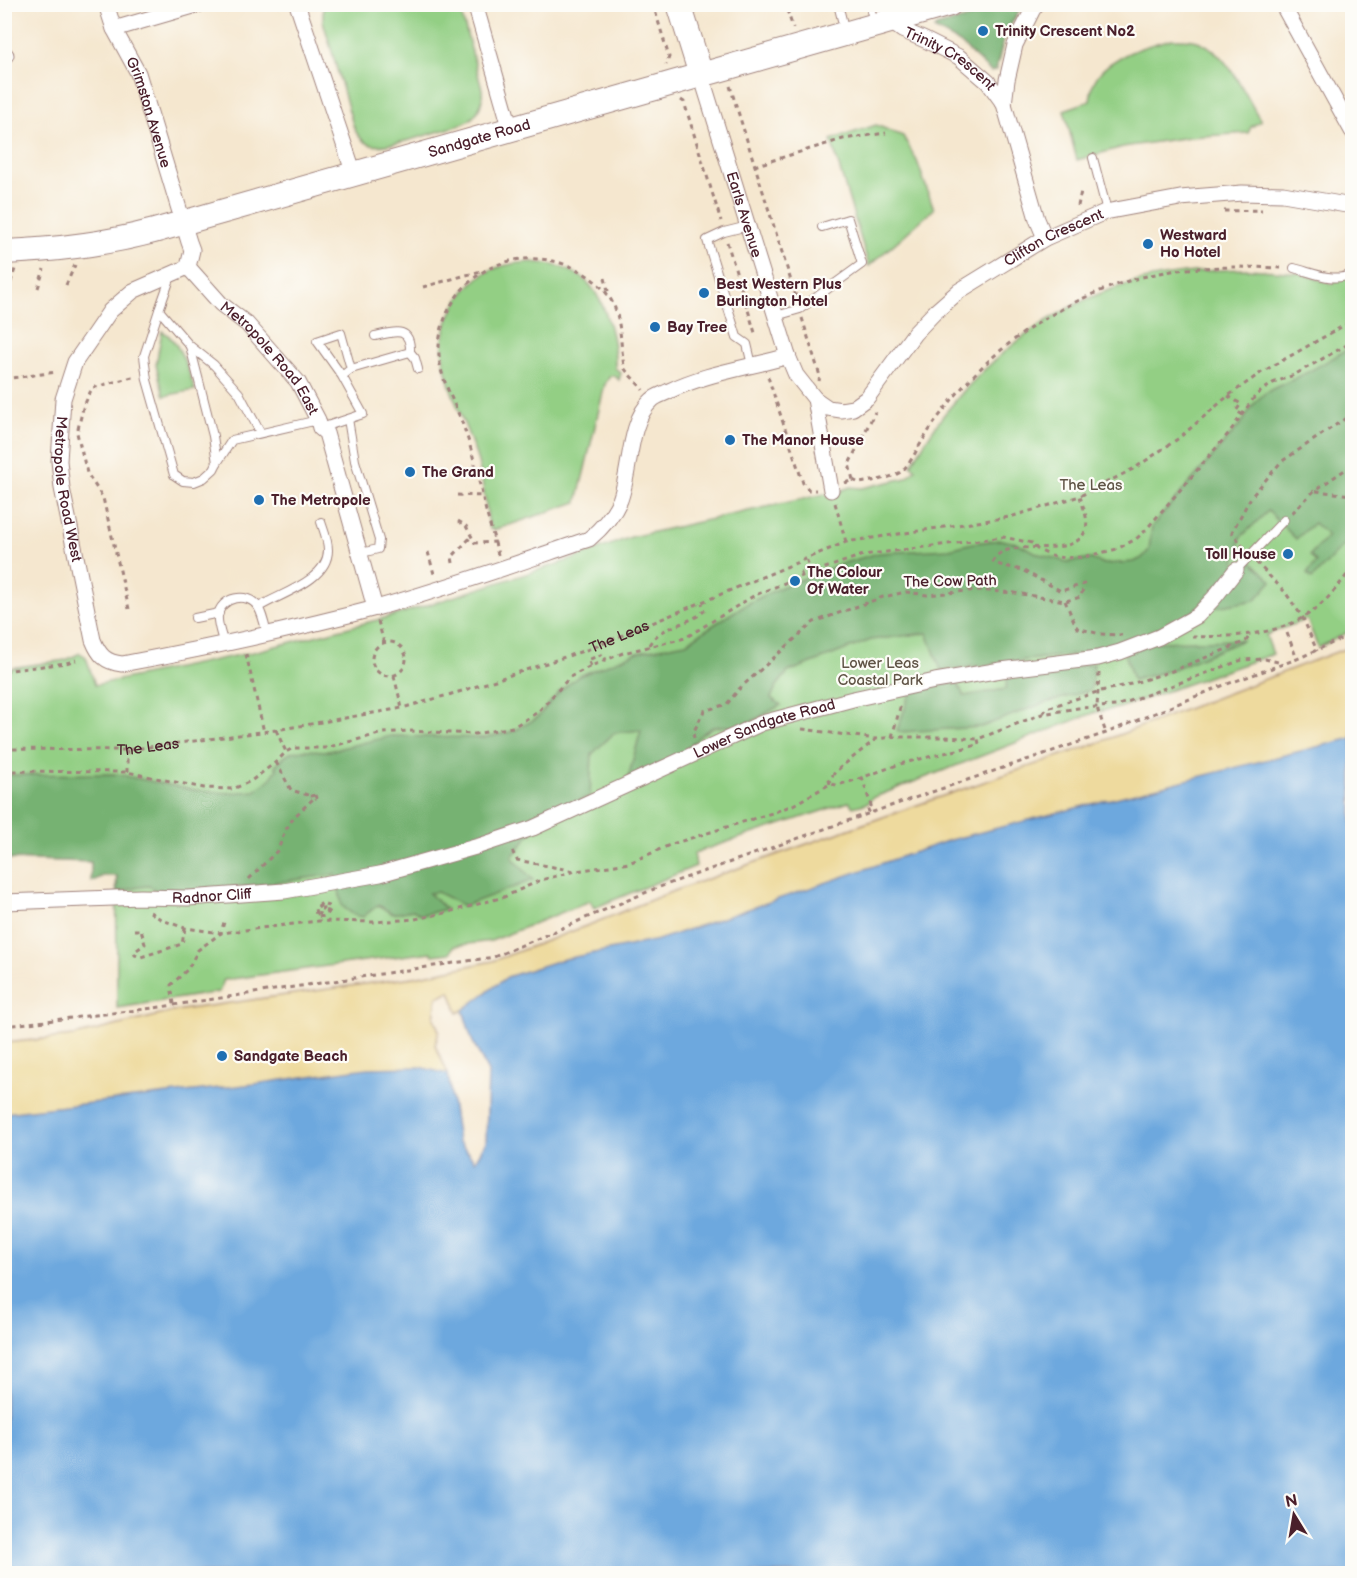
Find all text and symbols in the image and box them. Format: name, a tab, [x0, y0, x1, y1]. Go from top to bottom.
place label: Trinity Crescent No2	[995, 22, 1135, 41]
street label: Trinity Crescent	[901, 23, 1000, 95]
marker: Trinity Crescent No2	[976, 24, 990, 38]
street label: Grimston Avenue	[121, 54, 175, 170]
street label: Sandgate Road	[426, 115, 533, 162]
street label: Earls Avenue	[721, 169, 766, 260]
street label: Clifton Crescent	[1000, 205, 1107, 271]
place label: Westward Ho Hotel	[1160, 226, 1227, 262]
marker: Westward Ho Hotel	[1141, 237, 1155, 251]
place label: Best Western Plus Burlington Hotel	[716, 275, 842, 311]
marker: Best Western Plus Burlington Hotel	[697, 286, 711, 300]
street label: Metropole Road East	[216, 298, 323, 419]
place label: Bay Tree	[667, 318, 727, 337]
marker: Bay Tree	[648, 320, 662, 334]
street label: Metropole Road West	[49, 416, 86, 564]
place label: The Manor House	[742, 431, 864, 450]
marker: The Manor House	[723, 433, 737, 447]
place label: The Grand	[422, 463, 494, 482]
marker: The Grand	[403, 465, 417, 479]
park label: The Leas	[1060, 476, 1123, 495]
place label: The Metropole	[271, 491, 371, 510]
marker: The Metropole	[252, 493, 266, 507]
place label: Toll House	[1205, 545, 1276, 564]
marker: Toll House	[1281, 547, 1295, 561]
place label: The Colour Of Water	[807, 563, 883, 599]
street label: The Cow Path	[903, 571, 997, 592]
marker: The Colour Of Water	[788, 574, 802, 588]
street label: The Leas	[587, 616, 653, 658]
park label: Lower Leas Coastal Park	[837, 654, 923, 690]
street label: Lower Sandgate Road	[690, 695, 837, 763]
street label: The Leas	[116, 734, 181, 760]
street label: Radnor Cliff	[172, 884, 252, 908]
place label: Sandgate Beach	[234, 1047, 348, 1066]
marker: Sandgate Beach	[215, 1049, 229, 1063]
north arrow	[1264, 1485, 1324, 1545]
text: N	[1284, 1491, 1299, 1512]

